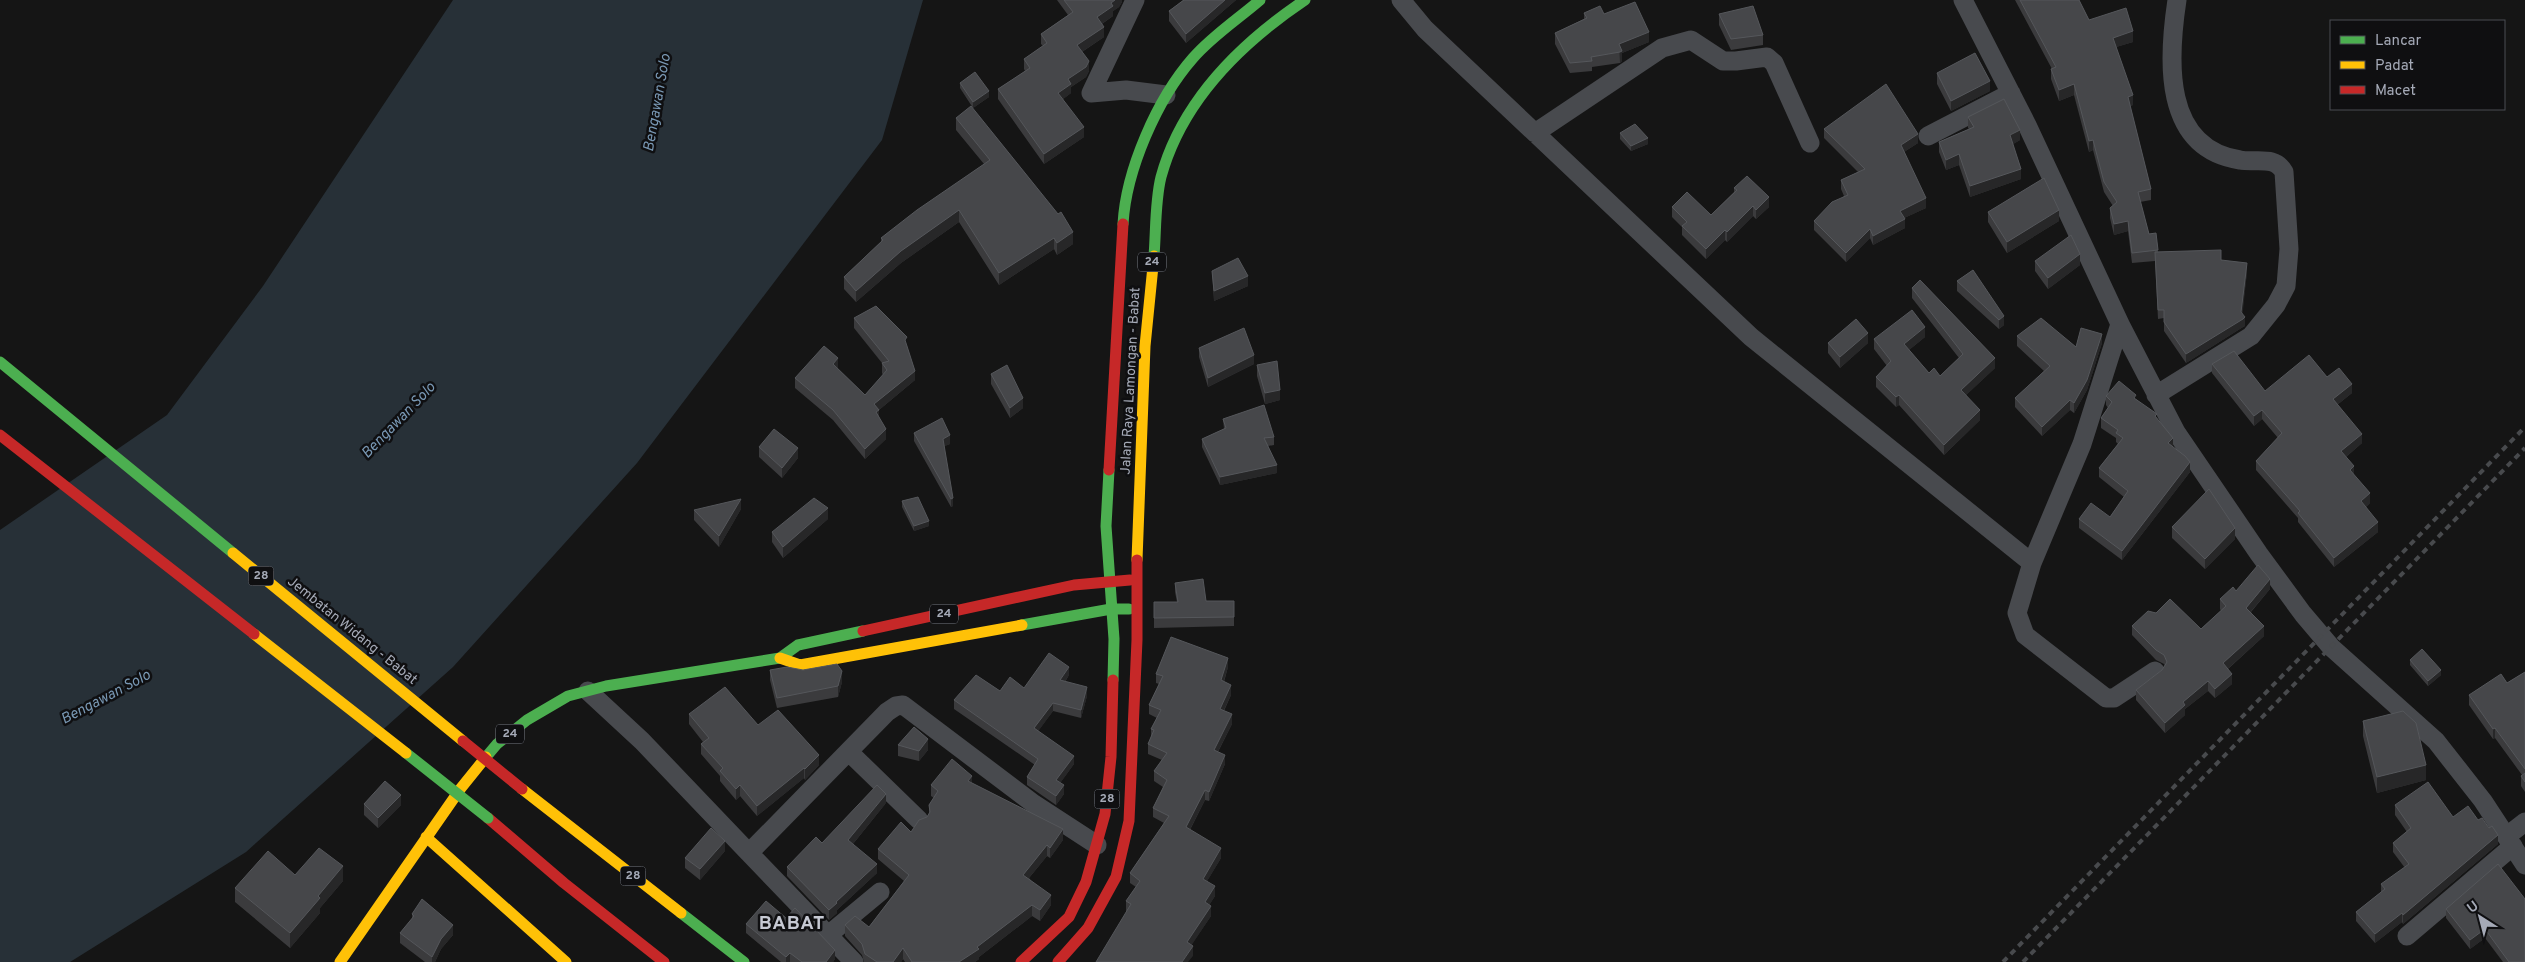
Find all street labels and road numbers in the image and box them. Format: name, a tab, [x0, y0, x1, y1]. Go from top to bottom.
road number: 24	[1138, 252, 1166, 272]
street label: Jalan Raya Lamongan - Babat	[1118, 287, 1144, 475]
road number: 28	[248, 566, 274, 586]
street label: Jembatan Widang - Babat	[284, 573, 420, 689]
road number: 24	[930, 604, 958, 624]
road number: 24	[496, 724, 524, 744]
road number: 28	[1094, 790, 1120, 809]
road number: 28	[620, 866, 646, 886]

